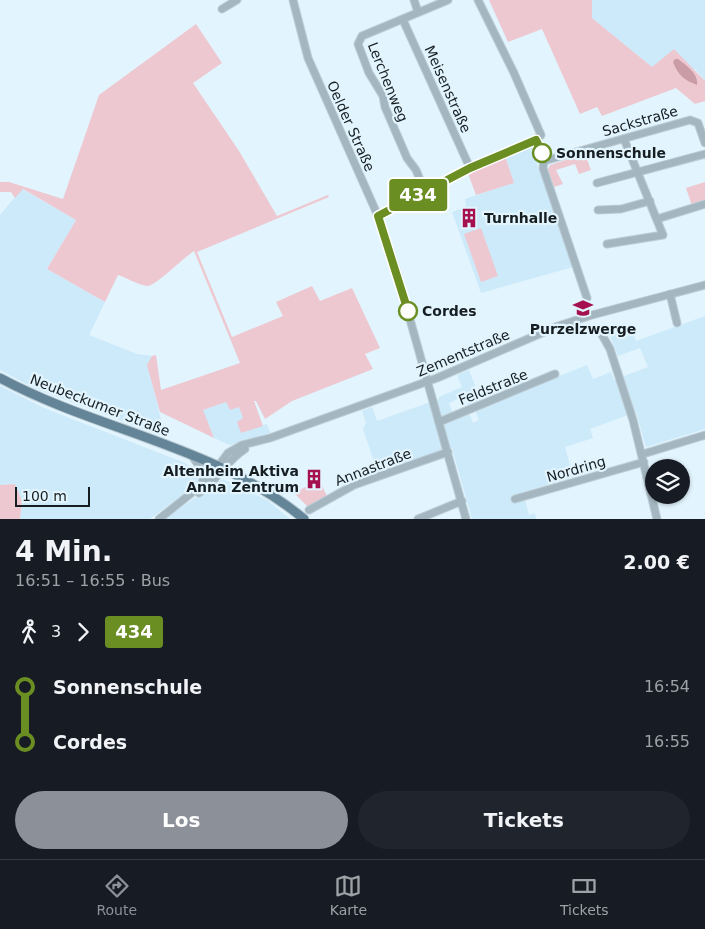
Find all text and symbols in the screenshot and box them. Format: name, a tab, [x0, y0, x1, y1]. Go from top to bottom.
street label: Lerchenweg	[365, 40, 411, 124]
street label: Meisenstraße	[422, 43, 474, 135]
street label: Oelder Straße	[324, 78, 378, 174]
street label: Sackstraße	[600, 103, 680, 139]
marker: Sonnenschule	[532, 143, 552, 163]
place label: Sonnenschule	[556, 145, 666, 161]
line badge: 434	[389, 179, 447, 211]
text: 434	[399, 184, 437, 205]
building icon: Turnhalle	[458, 207, 480, 229]
place label: Turnhalle	[484, 210, 557, 226]
school or university icon: Purzelzwerge	[572, 297, 594, 319]
marker: Cordes	[398, 301, 418, 321]
place label: Cordes	[422, 303, 477, 319]
place label: Purzelzwerge	[530, 321, 636, 337]
street label: Zementstraße	[414, 326, 512, 380]
street label: Feldstraße	[456, 366, 530, 408]
street label: Neubeckumer Straße	[28, 371, 172, 439]
street label: Annastraße	[333, 445, 413, 489]
street label: Nordring	[545, 453, 607, 485]
map controls	[645, 459, 690, 504]
button: layers	[645, 459, 690, 504]
place label: Altenheim Aktiva Anna Zentrum	[163, 463, 299, 495]
building icon: Altenheim Aktiva Anna Zentrum	[303, 468, 325, 490]
scale bar	[15, 484, 90, 507]
text: 100 m	[22, 488, 67, 504]
text: 4 Min.	[15, 535, 112, 568]
text: 2.00 €	[623, 551, 690, 573]
text: 16:51 – 16:55 · Bus	[15, 571, 170, 590]
icon: walk	[15, 618, 43, 646]
icon: forward	[69, 618, 97, 646]
text: 434	[115, 621, 153, 642]
text: 3	[51, 622, 61, 641]
text: Sonnenschule	[53, 676, 202, 698]
text: 16:54	[644, 677, 690, 696]
text: Cordes	[53, 731, 127, 753]
text: 16:55	[644, 732, 690, 751]
button: Los	[15, 791, 348, 849]
button: Tickets	[358, 791, 690, 849]
tab: Route	[96, 872, 137, 918]
tab: Karte	[330, 872, 367, 918]
tab: Tickets	[560, 872, 609, 918]

